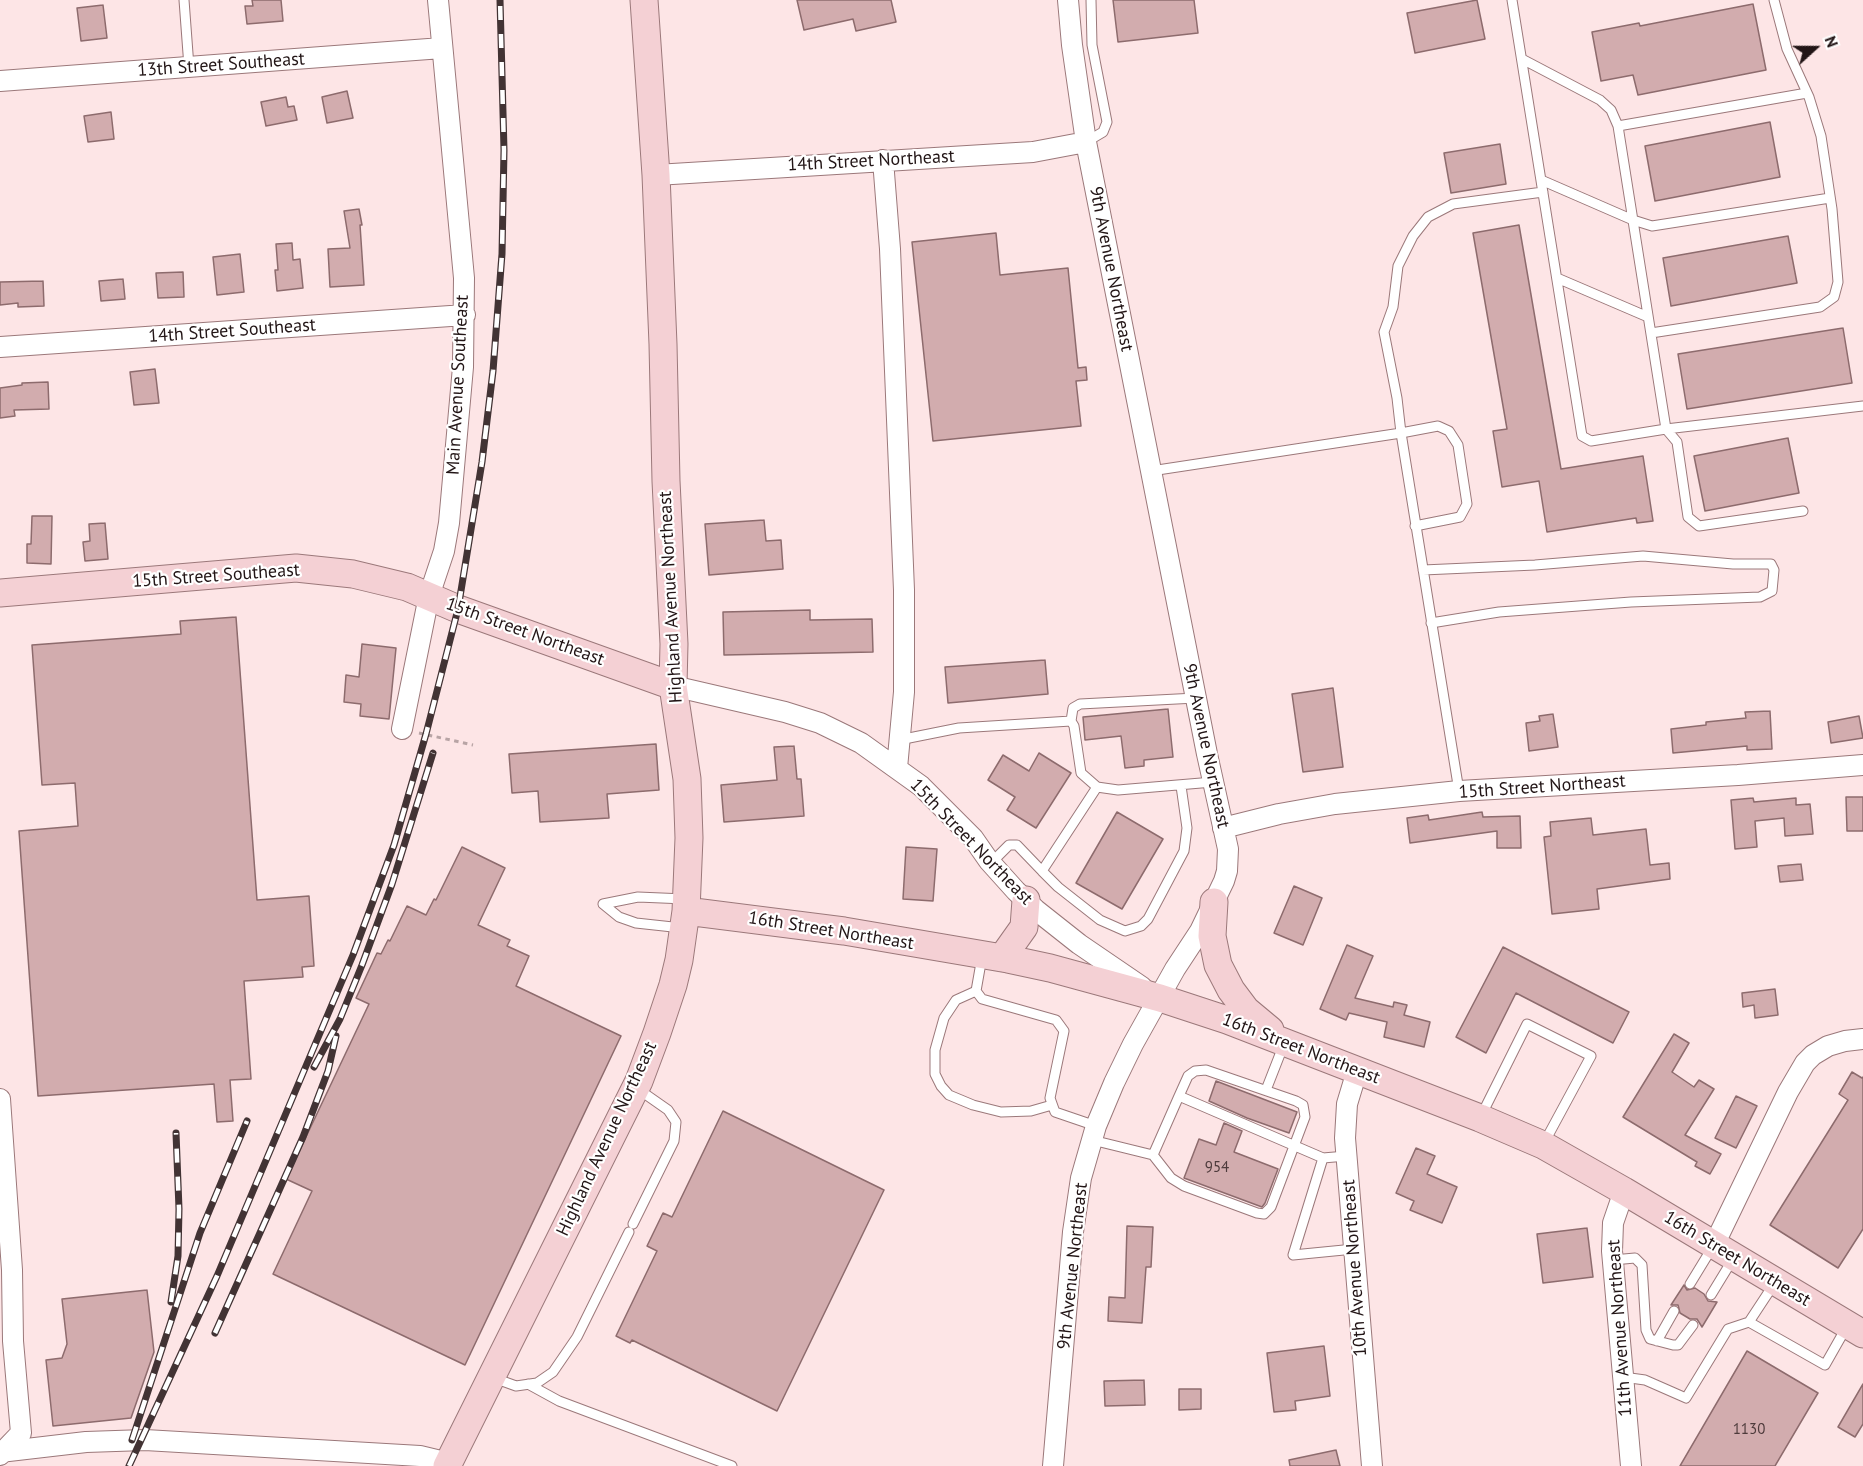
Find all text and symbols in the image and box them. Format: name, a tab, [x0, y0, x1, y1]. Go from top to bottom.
north arrow	[1785, 18, 1845, 78]
text: N	[1821, 33, 1843, 50]
street label: 13th Street Southeast	[137, 48, 305, 82]
street label: 14th Street Northeast	[787, 146, 955, 176]
street label: 9th Avenue Northeast	[1084, 185, 1138, 353]
street label: Main Avenue Southeast	[442, 294, 474, 476]
street label: 14th Street Southeast	[148, 314, 316, 348]
street label: Highland Avenue Northeast	[655, 491, 687, 703]
street label: 15th Street Southeast	[132, 559, 300, 593]
street label: 15th Street Northeast	[443, 593, 607, 671]
street label: 9th Avenue Northeast	[1178, 662, 1234, 830]
street label: 15th Street Northeast	[1458, 770, 1626, 804]
street label: 15th Street Northeast	[905, 774, 1037, 910]
street label: 16th Street Northeast	[747, 907, 915, 955]
street label: 16th Street Northeast	[1219, 1009, 1383, 1089]
street label: Highland Avenue Northeast	[552, 1038, 662, 1240]
house number: 954	[1205, 1159, 1229, 1177]
street label: 10th Avenue Northeast	[1338, 1179, 1372, 1357]
street label: 9th Avenue Northeast	[1053, 1181, 1093, 1351]
street label: 16th Street Northeast	[1660, 1207, 1814, 1311]
street label: 11th Avenue Northeast	[1603, 1239, 1637, 1417]
house number: 1130	[1733, 1421, 1765, 1439]

